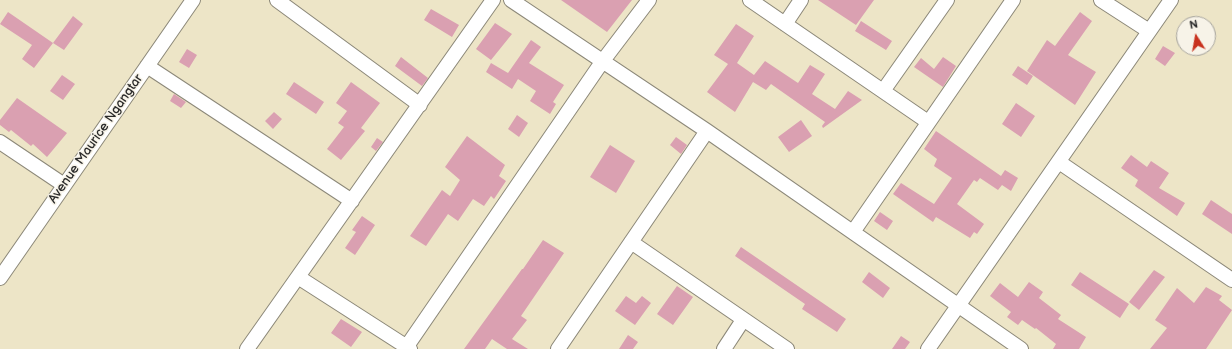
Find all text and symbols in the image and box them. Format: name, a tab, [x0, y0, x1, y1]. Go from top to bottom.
north arrow	[1176, 16, 1216, 56]
text: N	[1189, 18, 1199, 32]
street label: Avenue Maurice Ngangtar	[45, 71, 147, 207]

